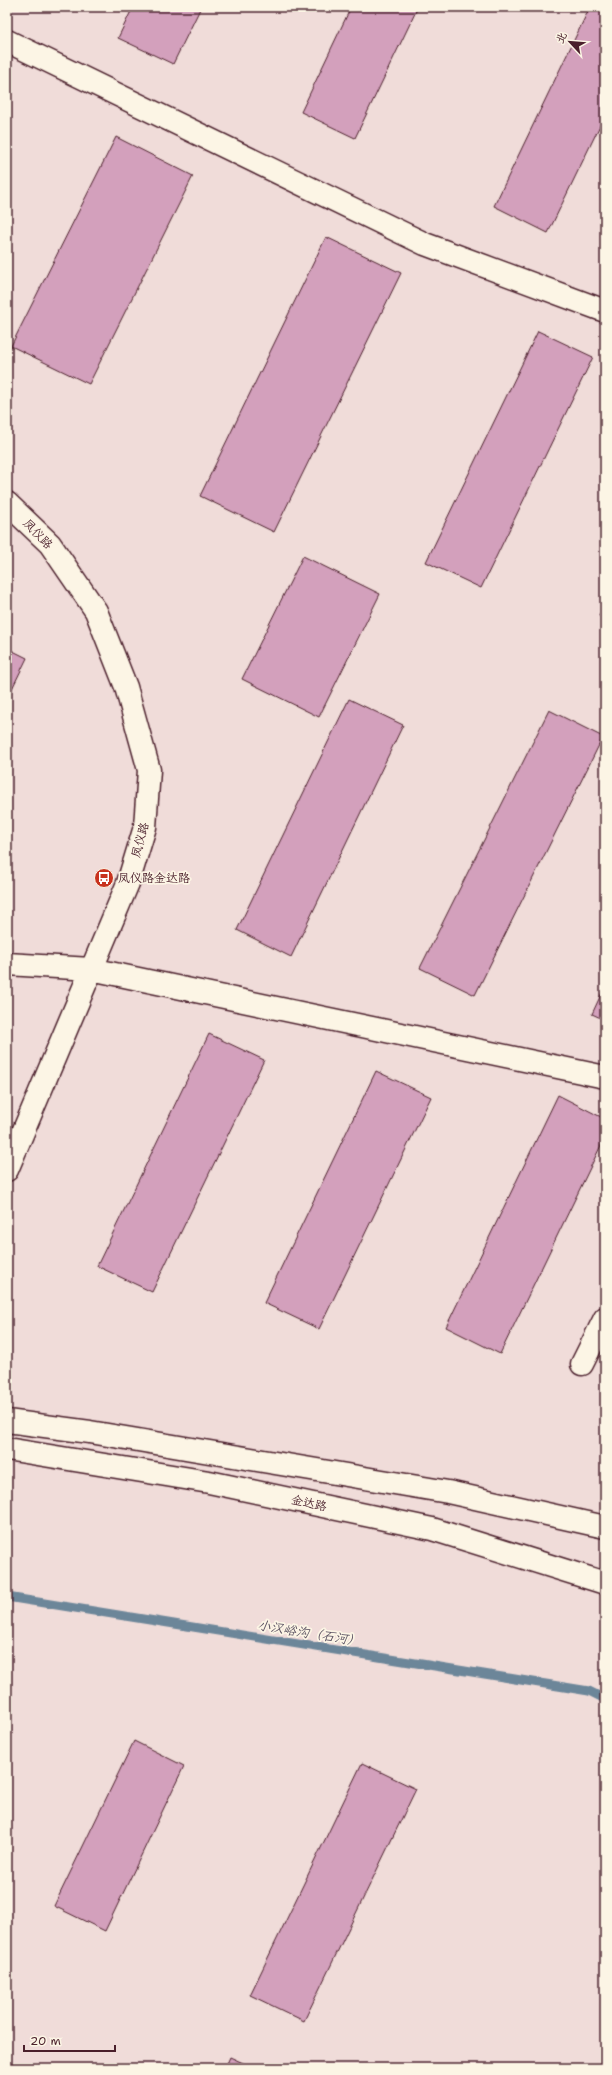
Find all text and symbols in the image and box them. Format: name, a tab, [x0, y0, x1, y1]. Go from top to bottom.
north arrow	[550, 22, 590, 62]
text: 北	[552, 30, 571, 46]
street label: 凤仪路	[20, 515, 56, 553]
street label: 凤仪路	[128, 821, 152, 859]
bus stop icon: 凤仪路金达路	[93, 867, 115, 889]
place label: 凤仪路金达路	[118, 870, 190, 886]
street label: 金达路	[290, 1491, 328, 1515]
water label: 小汉峪沟（石河）	[256, 1616, 362, 1650]
scale bar	[24, 2027, 115, 2053]
text: 20 m	[30, 2033, 61, 2049]

